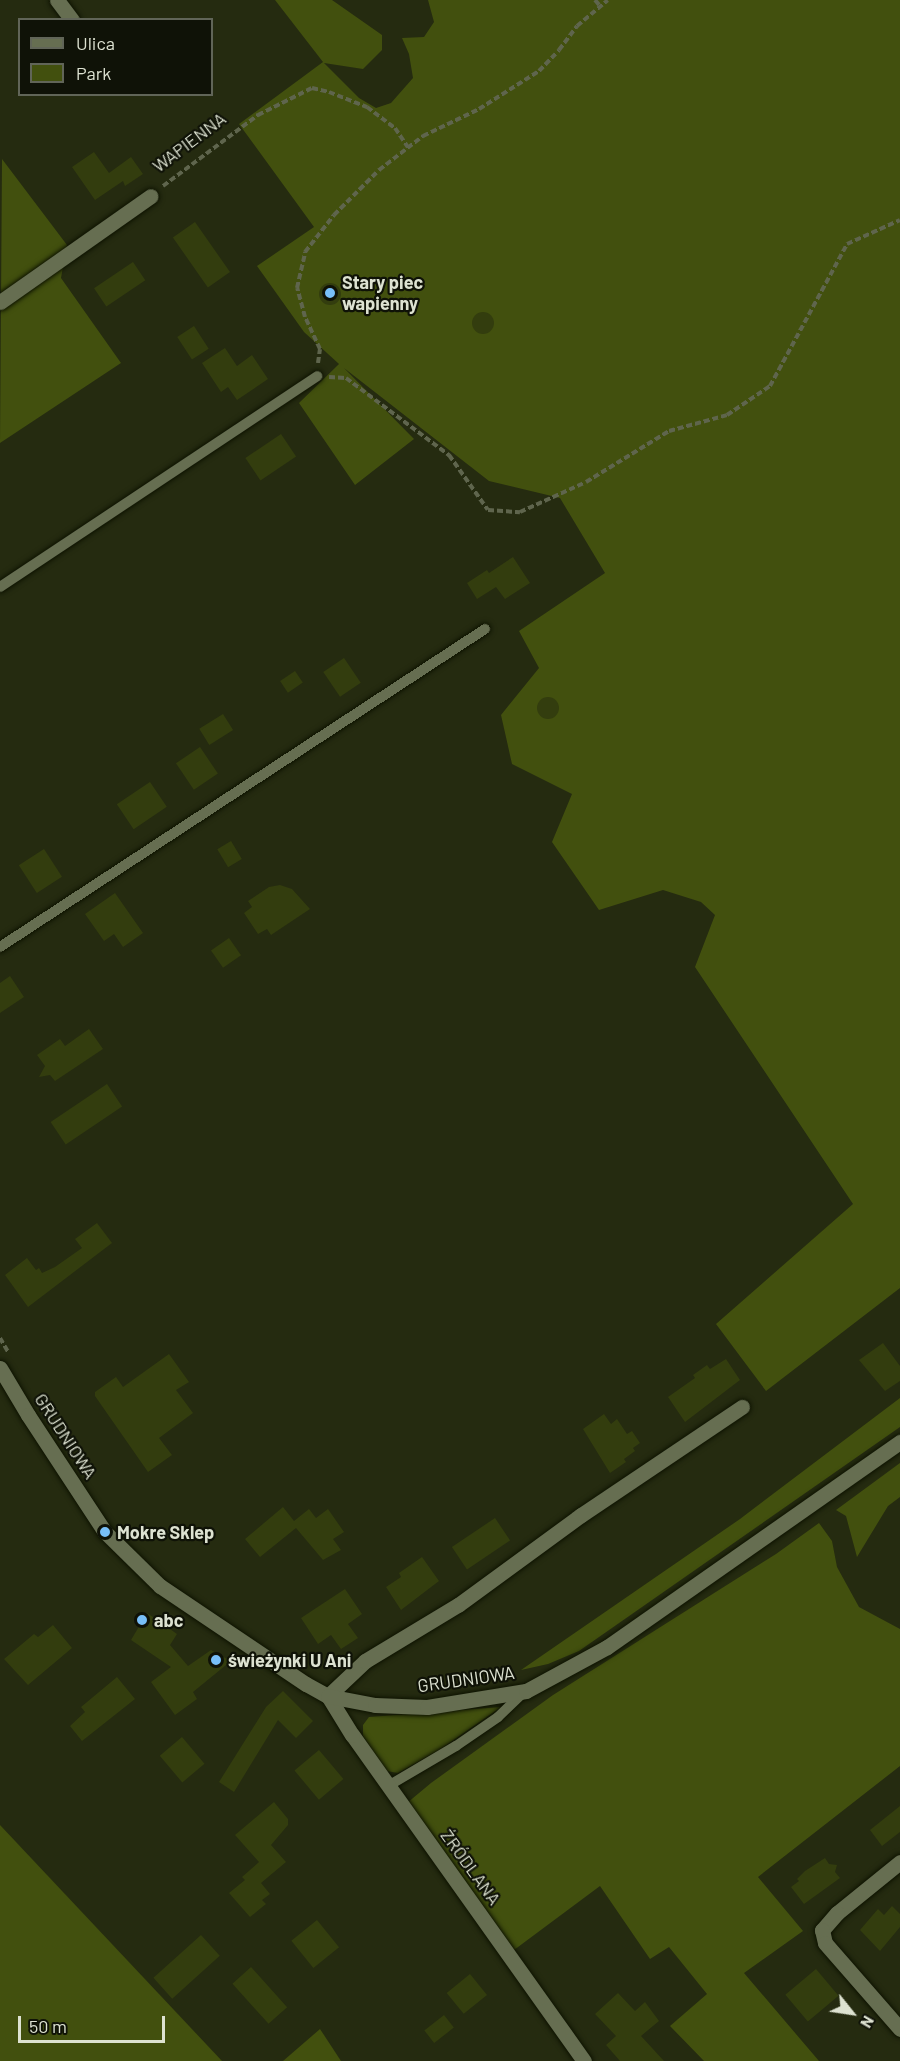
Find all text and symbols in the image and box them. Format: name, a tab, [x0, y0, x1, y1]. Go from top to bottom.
legend	[18, 18, 213, 96]
text: Ulica	[76, 32, 115, 54]
text: Park	[76, 62, 111, 84]
street label: WAPIENNA	[148, 107, 230, 177]
place label: Stary piec wapienny	[342, 272, 423, 314]
marker: Stary piec wapienny	[323, 286, 337, 300]
street label: GRUDNIOWA	[30, 1389, 102, 1483]
place label: Mokre Sklep	[117, 1521, 214, 1543]
marker: Mokre Sklep	[98, 1525, 112, 1539]
place label: abc	[154, 1609, 183, 1631]
marker: abc	[135, 1613, 149, 1627]
place label: świeżynki U Ani	[228, 1649, 351, 1671]
marker: świeżynki U Ani	[209, 1653, 223, 1667]
street label: GRUDNIOWA	[416, 1661, 516, 1697]
street label: ŹRÓDLANA	[436, 1825, 506, 1909]
north arrow	[822, 1983, 882, 2043]
scale bar	[21, 2004, 168, 2042]
text: N	[857, 2013, 879, 2032]
text: 50 m	[29, 2015, 67, 2037]

